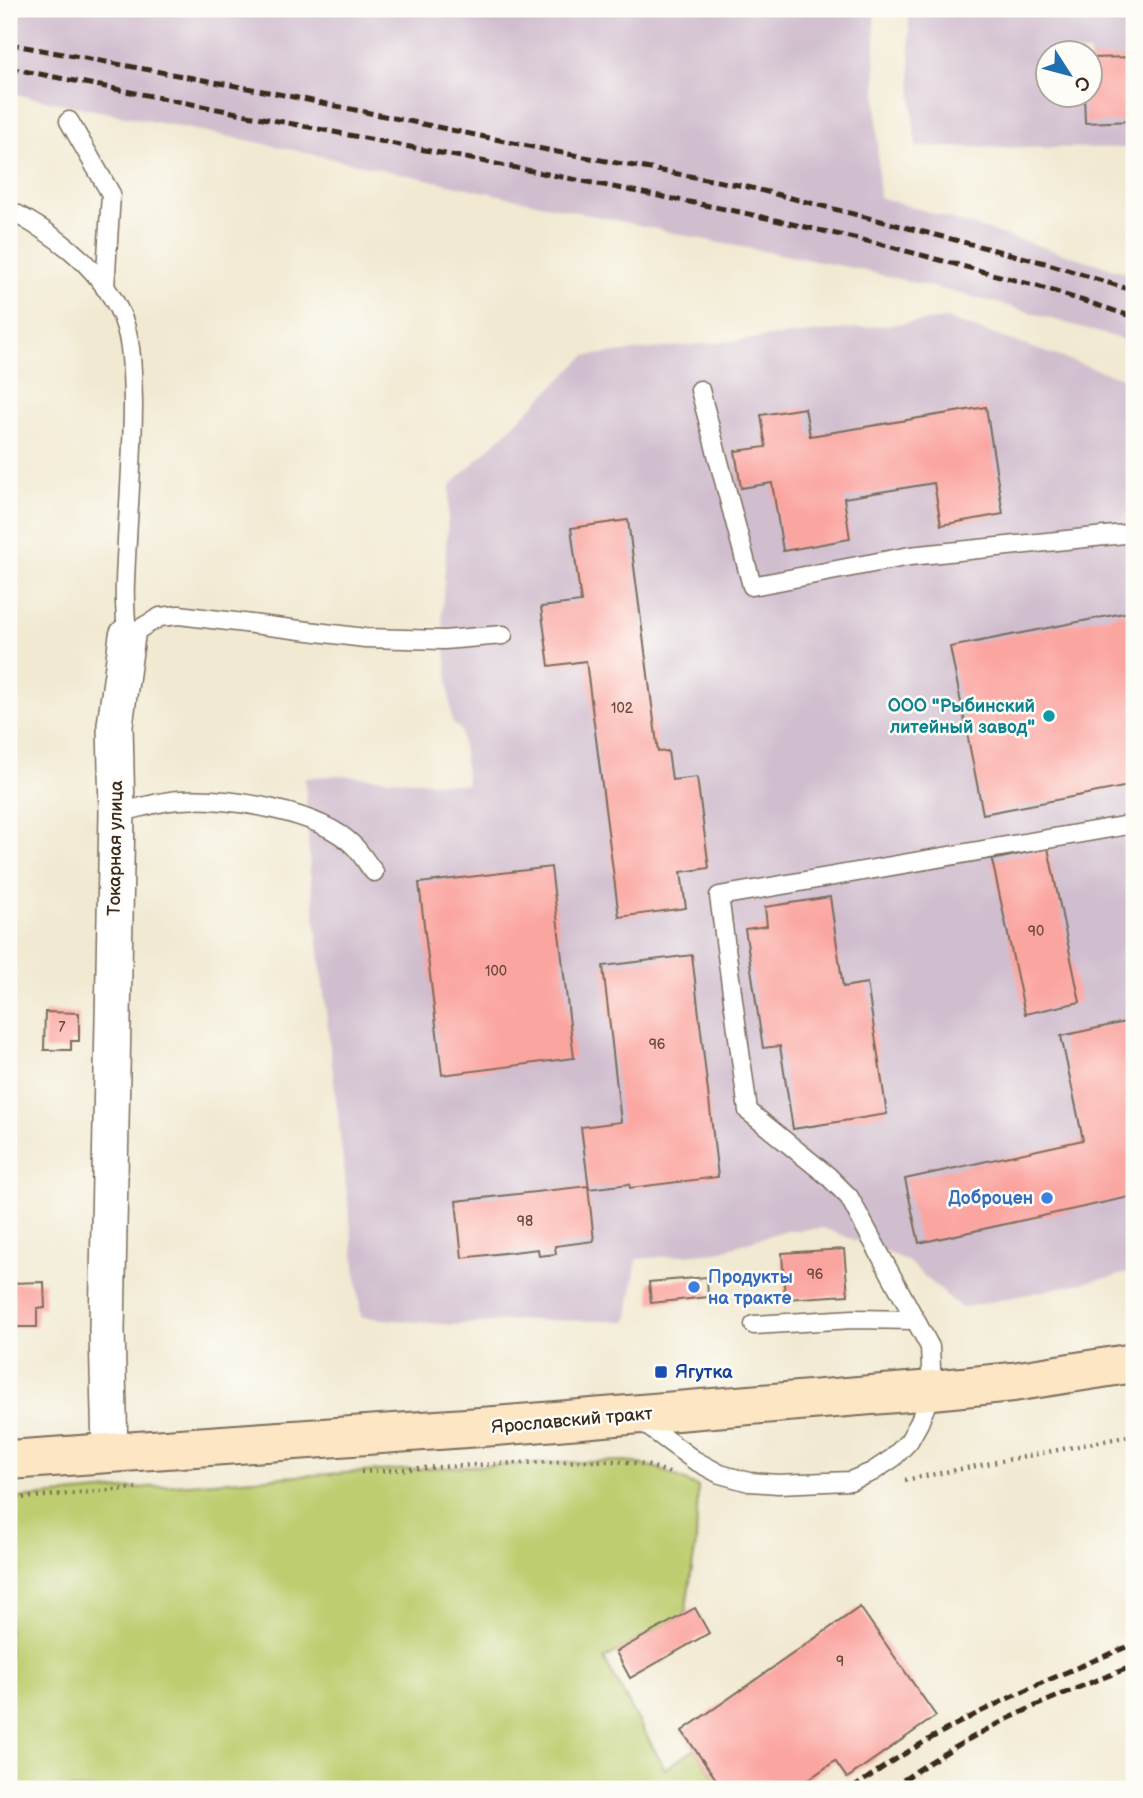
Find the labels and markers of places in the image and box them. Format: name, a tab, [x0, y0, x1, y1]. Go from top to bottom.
place label: ООО "Рыбинский литейный завод"	[888, 696, 1035, 738]
marker: ООО "Рыбинский литейный завод"	[1041, 708, 1057, 724]
place label: Доброцен	[948, 1188, 1033, 1209]
marker: Доброцен	[1039, 1190, 1055, 1206]
place label: Продукты на тракте	[708, 1267, 793, 1309]
marker: Продукты на тракте	[686, 1279, 702, 1295]
place label: Ягутка	[675, 1362, 733, 1383]
marker: Ягутка	[653, 1364, 669, 1380]

